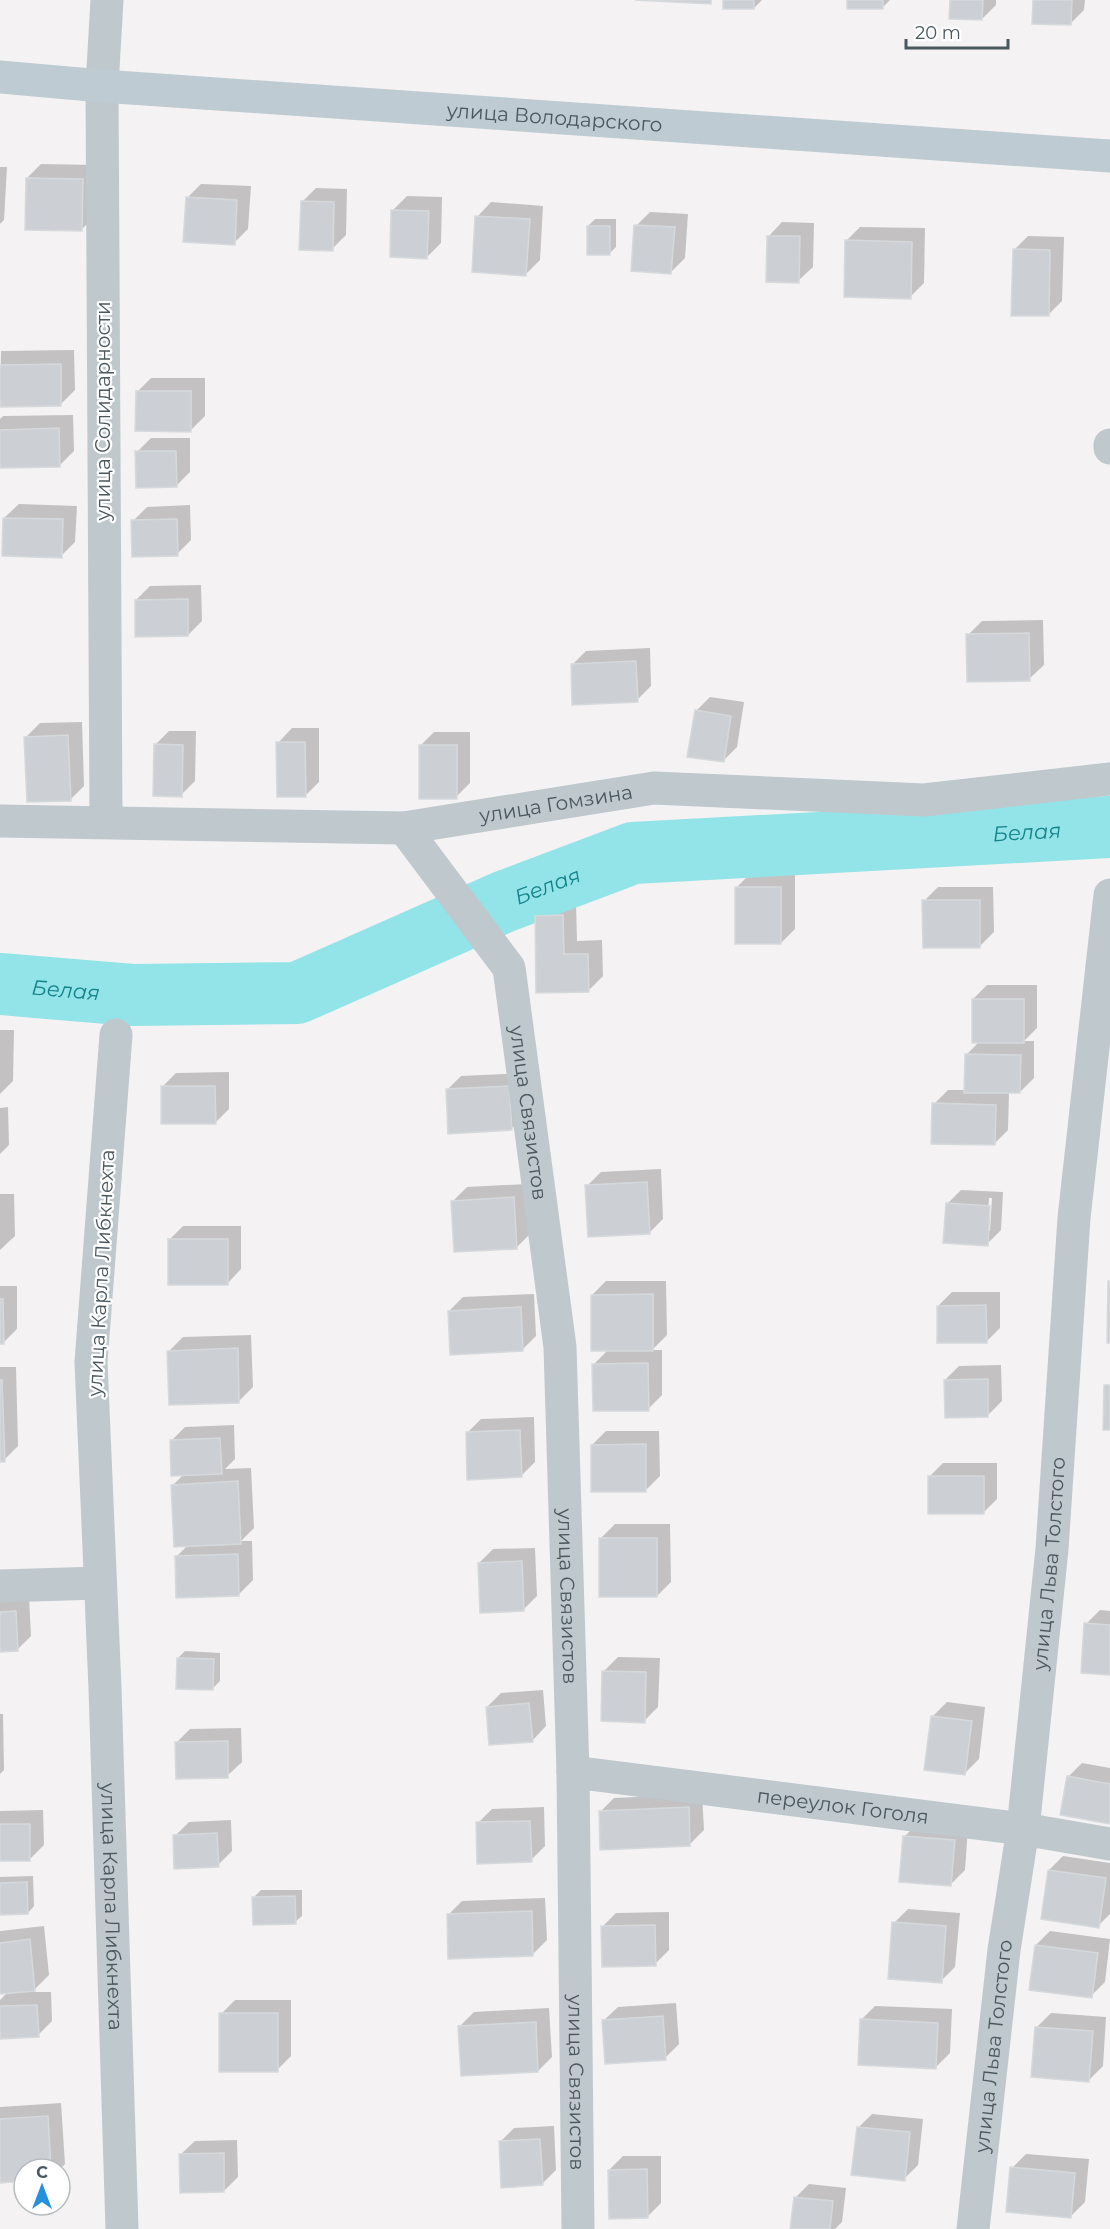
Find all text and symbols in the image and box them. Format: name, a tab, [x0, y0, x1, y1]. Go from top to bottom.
scale bar	[906, 12, 1008, 50]
text: 20 m	[915, 22, 961, 44]
street label: улица Володарского	[445, 98, 663, 137]
street label: улица Солидарности	[91, 301, 115, 522]
street label: улица Гомзина	[477, 780, 634, 828]
water label: Белая	[992, 817, 1062, 846]
water label: Белая	[511, 861, 584, 909]
water label: Белая	[31, 974, 101, 1005]
street label: улица Связистов	[505, 1023, 552, 1201]
street label: улица Карла Либкнехта	[82, 1149, 119, 1398]
street label: улица Льва Толстого	[1027, 1456, 1070, 1672]
street label: улица Связистов	[553, 1507, 582, 1685]
street label: улица Карла Либкнехта	[96, 1782, 128, 2031]
street label: переулок Гоголя	[756, 1783, 930, 1829]
street label: улица Льва Толстого	[969, 1938, 1017, 2155]
street label: улица Связистов	[563, 1993, 589, 2170]
north arrow	[12, 2157, 72, 2217]
text: С	[36, 2163, 48, 2182]

